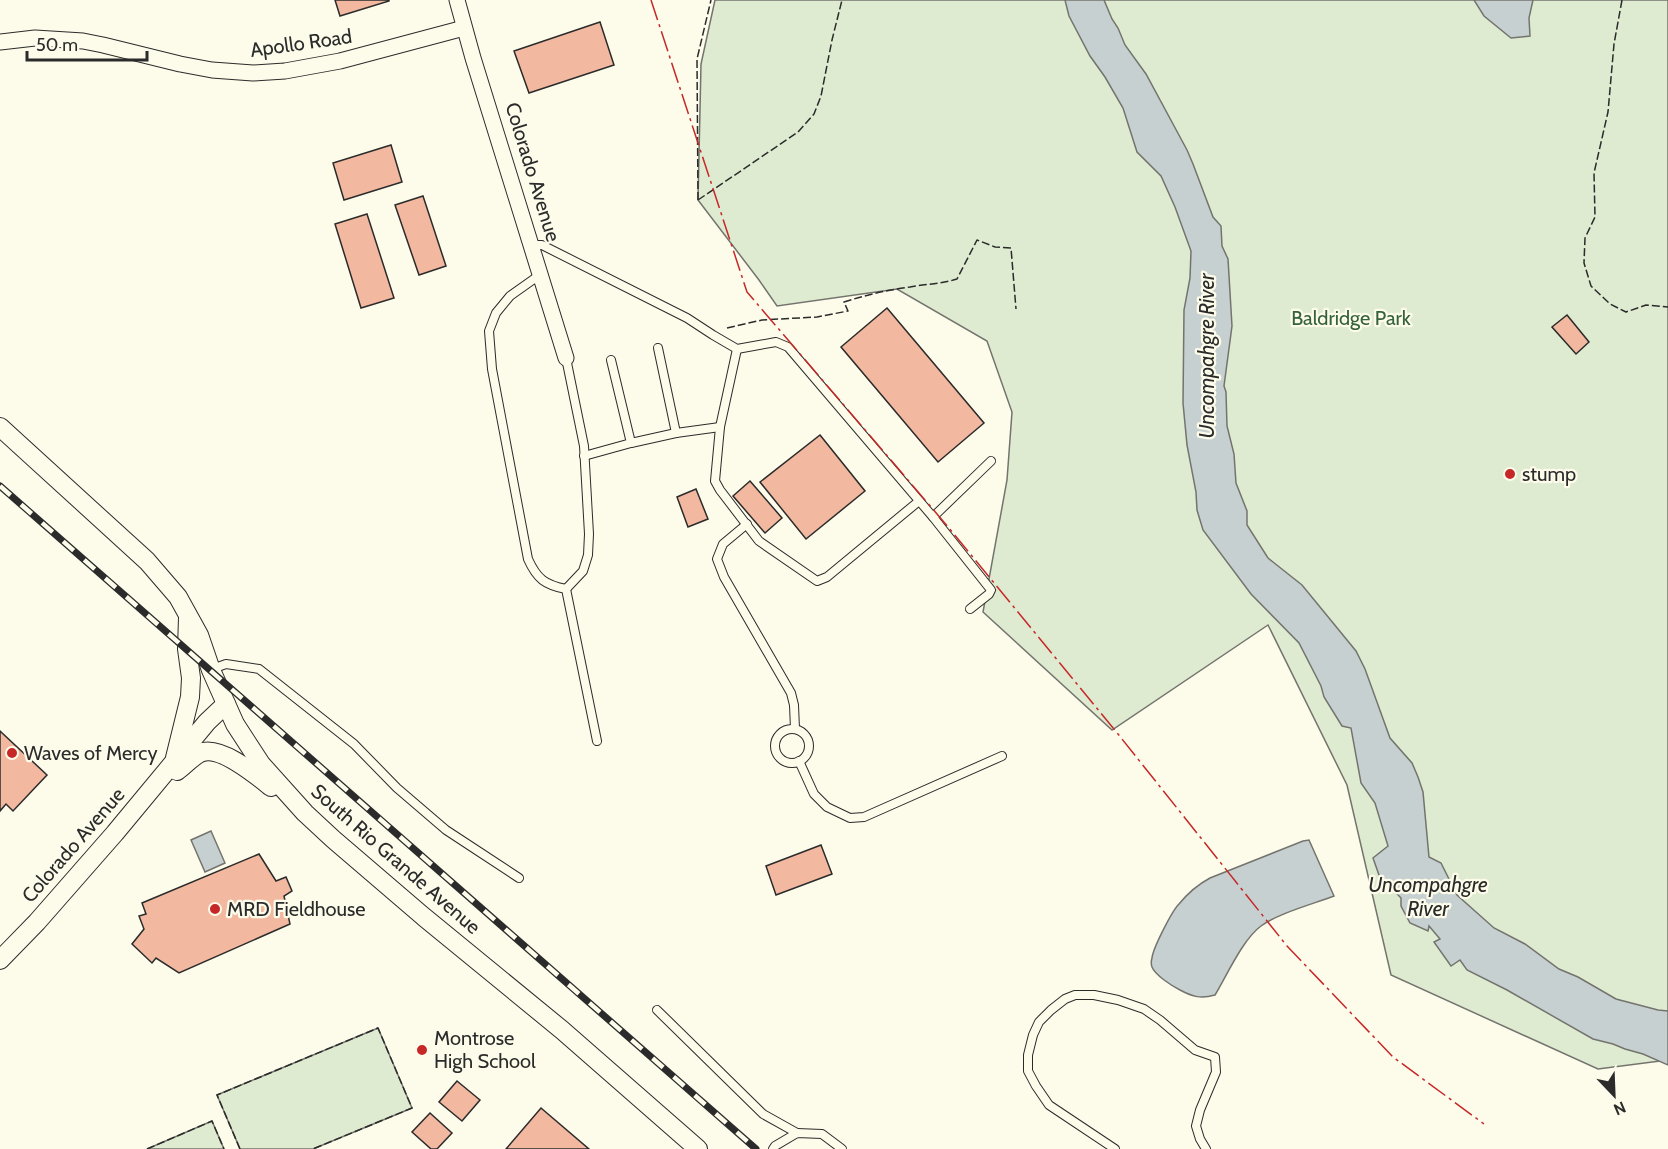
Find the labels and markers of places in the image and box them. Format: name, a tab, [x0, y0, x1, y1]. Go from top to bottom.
place label: stump	[1522, 462, 1576, 486]
marker: stump	[1503, 467, 1517, 481]
place label: Waves of Mercy	[24, 741, 158, 765]
marker: Waves of Mercy	[5, 746, 19, 760]
place label: MRD Fieldhouse	[227, 897, 366, 921]
marker: MRD Fieldhouse	[208, 902, 222, 916]
place label: Montrose High School	[434, 1026, 536, 1073]
marker: Montrose High School	[415, 1043, 429, 1057]

